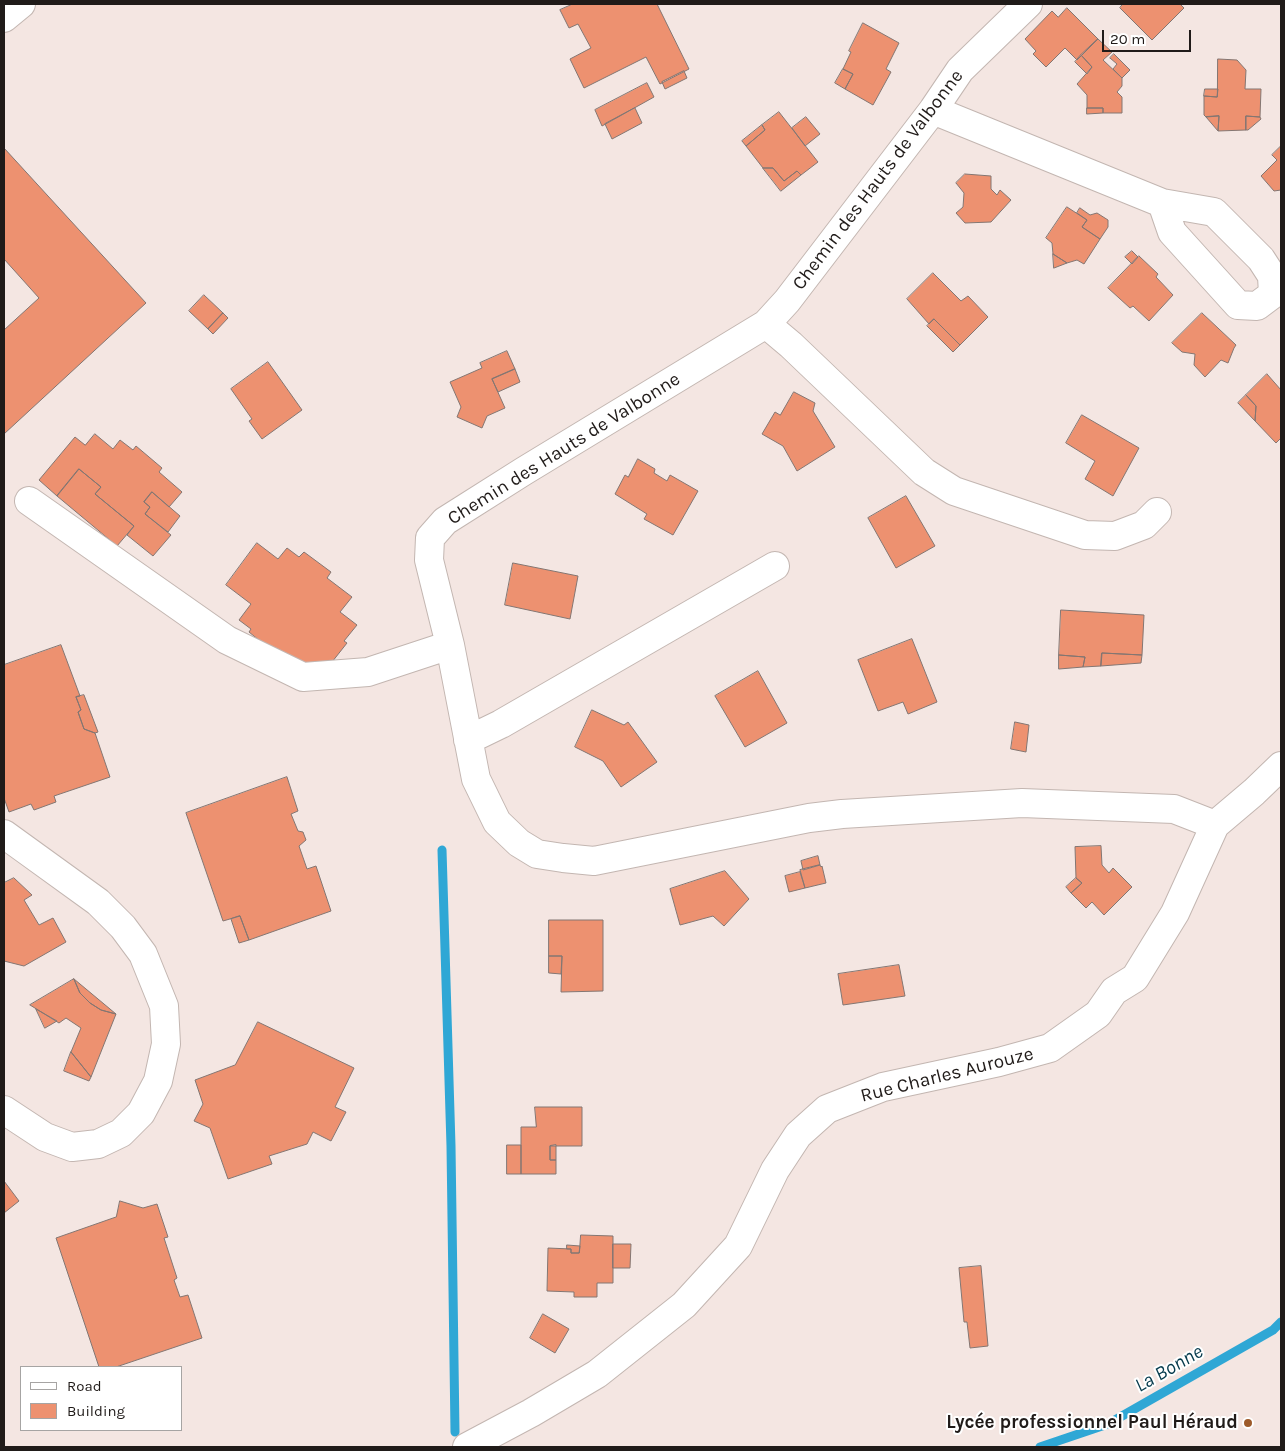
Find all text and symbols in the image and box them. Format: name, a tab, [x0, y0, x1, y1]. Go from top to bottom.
scale bar	[1105, 20, 1194, 52]
text: 20 m	[1110, 30, 1145, 48]
street label: Chemin des Hauts de Valbonne	[788, 65, 968, 295]
street label: Chemin des Hauts de Valbonne	[444, 368, 684, 530]
street label: Rue Charles Aurouze	[858, 1042, 1036, 1108]
water label: La Bonne	[1131, 1340, 1207, 1398]
legend	[20, 1366, 182, 1431]
text: Road	[67, 1377, 102, 1395]
text: Building	[67, 1402, 125, 1420]
place label: Lycée professionnel Paul Héraud	[946, 1412, 1238, 1434]
marker: Lycée professionnel Paul Héraud	[1242, 1417, 1254, 1429]

